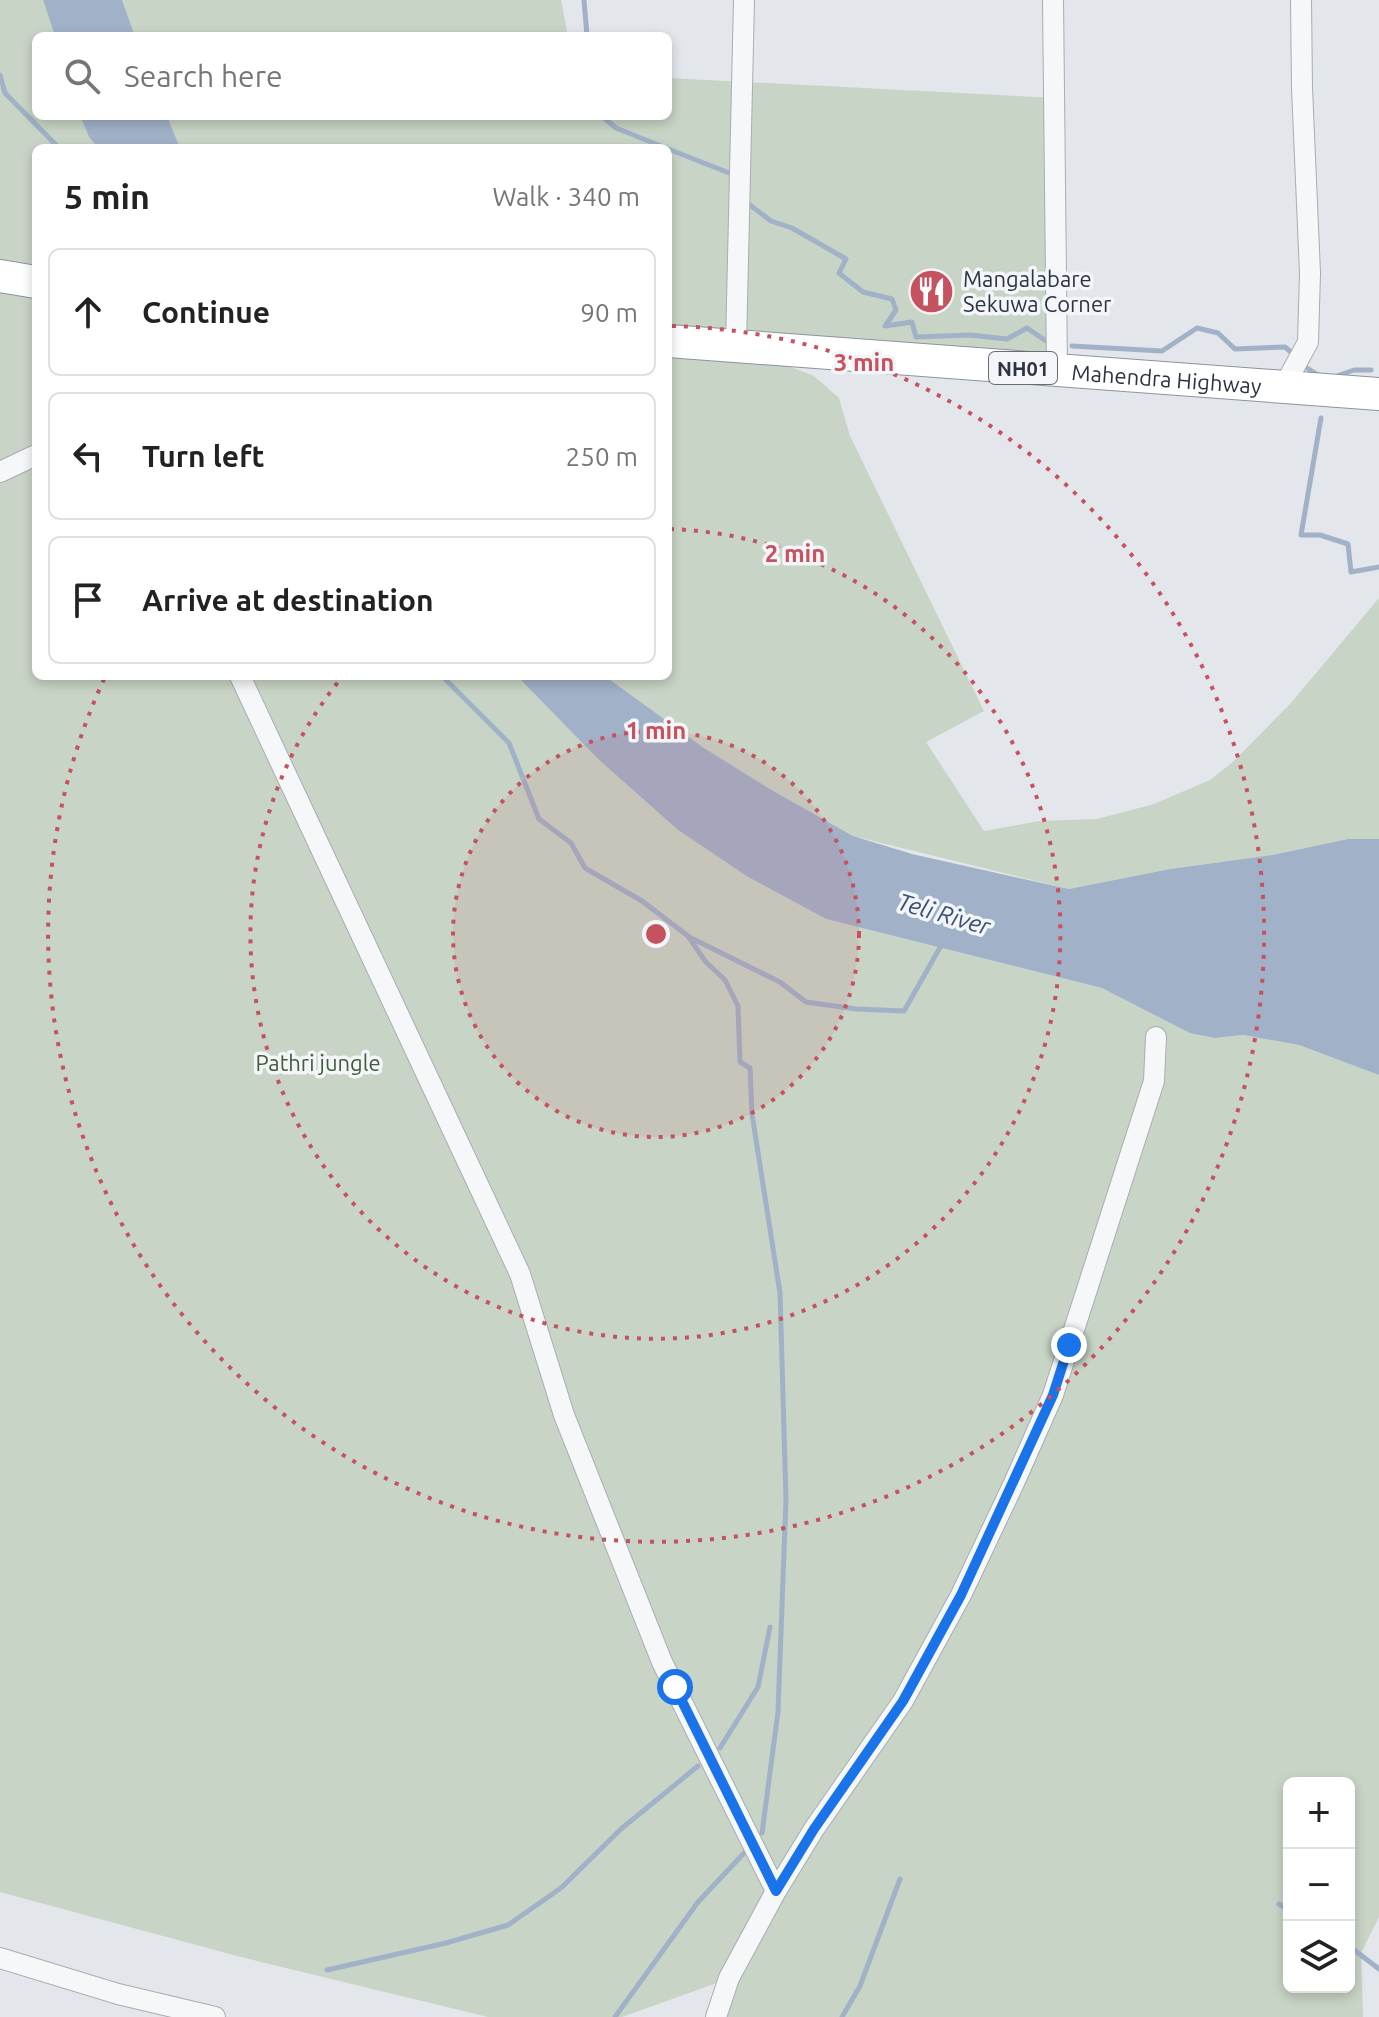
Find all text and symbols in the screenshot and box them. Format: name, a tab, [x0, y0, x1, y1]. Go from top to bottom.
search box	[32, 32, 672, 120]
icon: search	[60, 54, 104, 98]
text: Search here	[124, 59, 283, 93]
text: 5 min	[64, 177, 150, 215]
text: Walk · 340 m	[492, 182, 640, 211]
place label: Mangalabare Sekuwa Corner	[963, 266, 1112, 316]
restaurant icon: Mangalabare Sekuwa Corner	[908, 267, 956, 315]
icon: ahead	[66, 290, 110, 334]
text: Continue	[142, 295, 270, 329]
text: 90 m	[580, 298, 638, 327]
text: 3 min	[834, 349, 894, 376]
road number: NH01	[989, 352, 1057, 384]
street label: Mahendra Highway	[1071, 359, 1263, 398]
icon: left	[66, 434, 110, 478]
text: Turn left	[142, 439, 264, 473]
text: 250 m	[566, 442, 638, 471]
text: 2 min	[765, 540, 825, 567]
icon: arrive	[66, 578, 110, 622]
text: Arrive at destination	[142, 583, 434, 617]
text: 1 min	[626, 717, 686, 744]
water label: Teli River	[895, 888, 994, 940]
centre of rings	[642, 920, 670, 948]
park label: Pathri jungle	[255, 1050, 381, 1075]
route end	[1051, 1327, 1087, 1363]
route start	[657, 1669, 693, 1705]
map controls	[1283, 1777, 1355, 1993]
button: +	[1283, 1777, 1355, 1849]
button: −	[1283, 1849, 1355, 1921]
button: layers	[1283, 1921, 1355, 1993]

